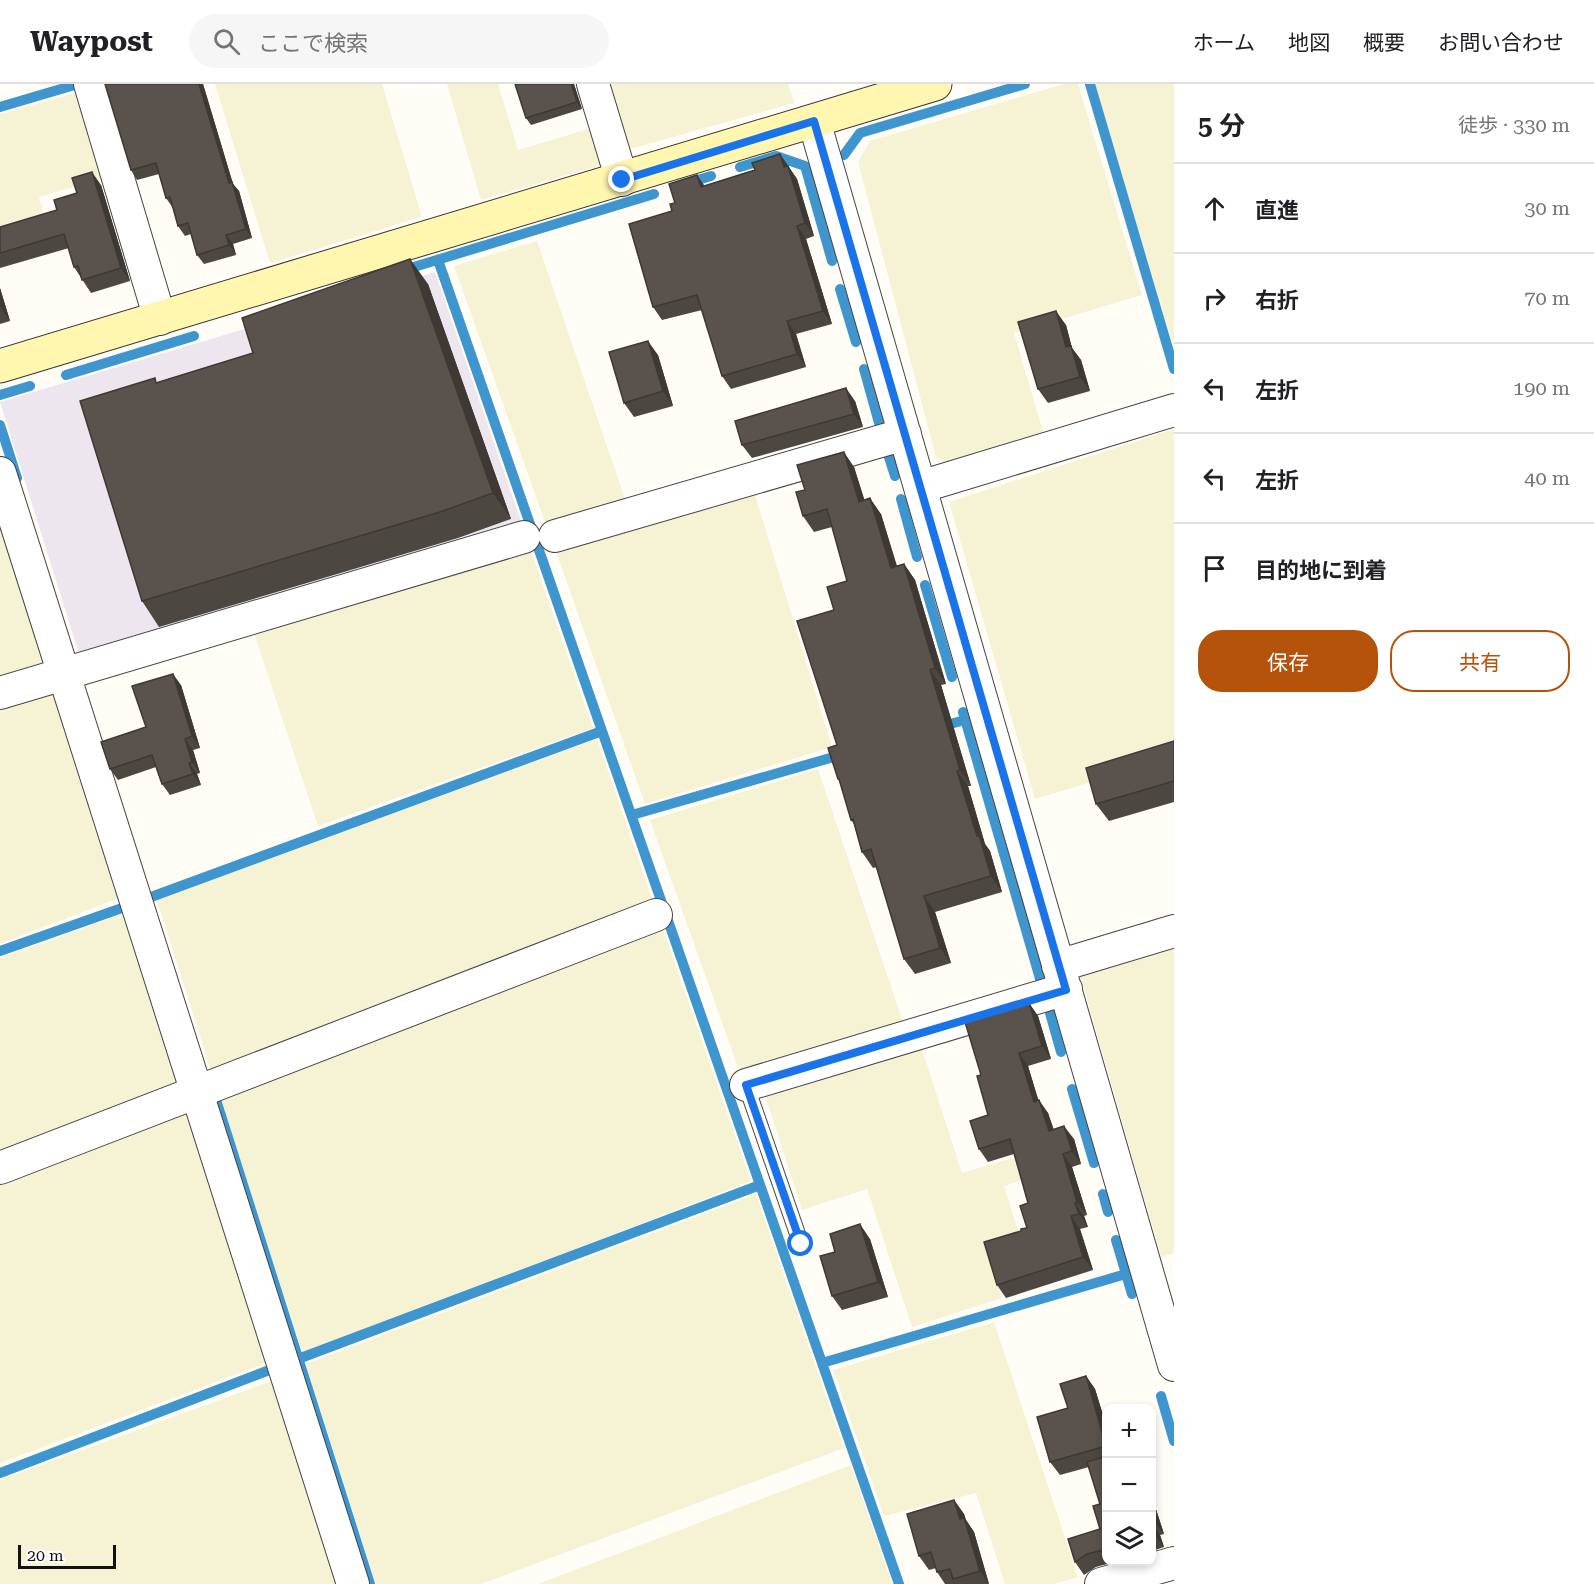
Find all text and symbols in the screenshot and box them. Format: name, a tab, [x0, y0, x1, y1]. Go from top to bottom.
search box	[189, 14, 609, 68]
text: Waypost	[30, 25, 153, 58]
icon: search	[210, 25, 243, 58]
text: ここで検索	[258, 31, 368, 56]
text: ホーム	[1193, 31, 1255, 55]
text: 地図	[1288, 31, 1330, 55]
text: 概要	[1363, 31, 1405, 55]
text: お問い合わせ	[1438, 31, 1564, 55]
text: 5 分	[1198, 111, 1245, 141]
text: 徒歩 · 330 m	[1458, 113, 1570, 137]
route end	[608, 166, 634, 192]
icon: ahead	[1198, 192, 1231, 225]
text: 30 m	[1524, 196, 1570, 220]
text: 直進	[1255, 198, 1299, 223]
icon: right	[1198, 282, 1231, 315]
text: 70 m	[1524, 286, 1570, 310]
text: 右折	[1255, 288, 1299, 313]
icon: left	[1198, 372, 1231, 405]
text: 190 m	[1513, 376, 1570, 400]
text: 左折	[1255, 378, 1299, 403]
icon: left	[1198, 462, 1231, 495]
text: 40 m	[1524, 466, 1570, 490]
text: 左折	[1255, 468, 1299, 493]
icon: arrive	[1198, 552, 1231, 585]
text: 目的地に到着	[1255, 558, 1387, 583]
button: 保存	[1198, 630, 1378, 692]
button: 共有	[1390, 630, 1570, 692]
route start	[787, 1230, 813, 1256]
map controls	[1102, 1404, 1156, 1566]
button: +	[1102, 1404, 1156, 1458]
button: −	[1102, 1458, 1156, 1512]
button: layers	[1102, 1512, 1156, 1566]
scale bar	[18, 1542, 116, 1570]
text: 20 m	[27, 1546, 64, 1565]

